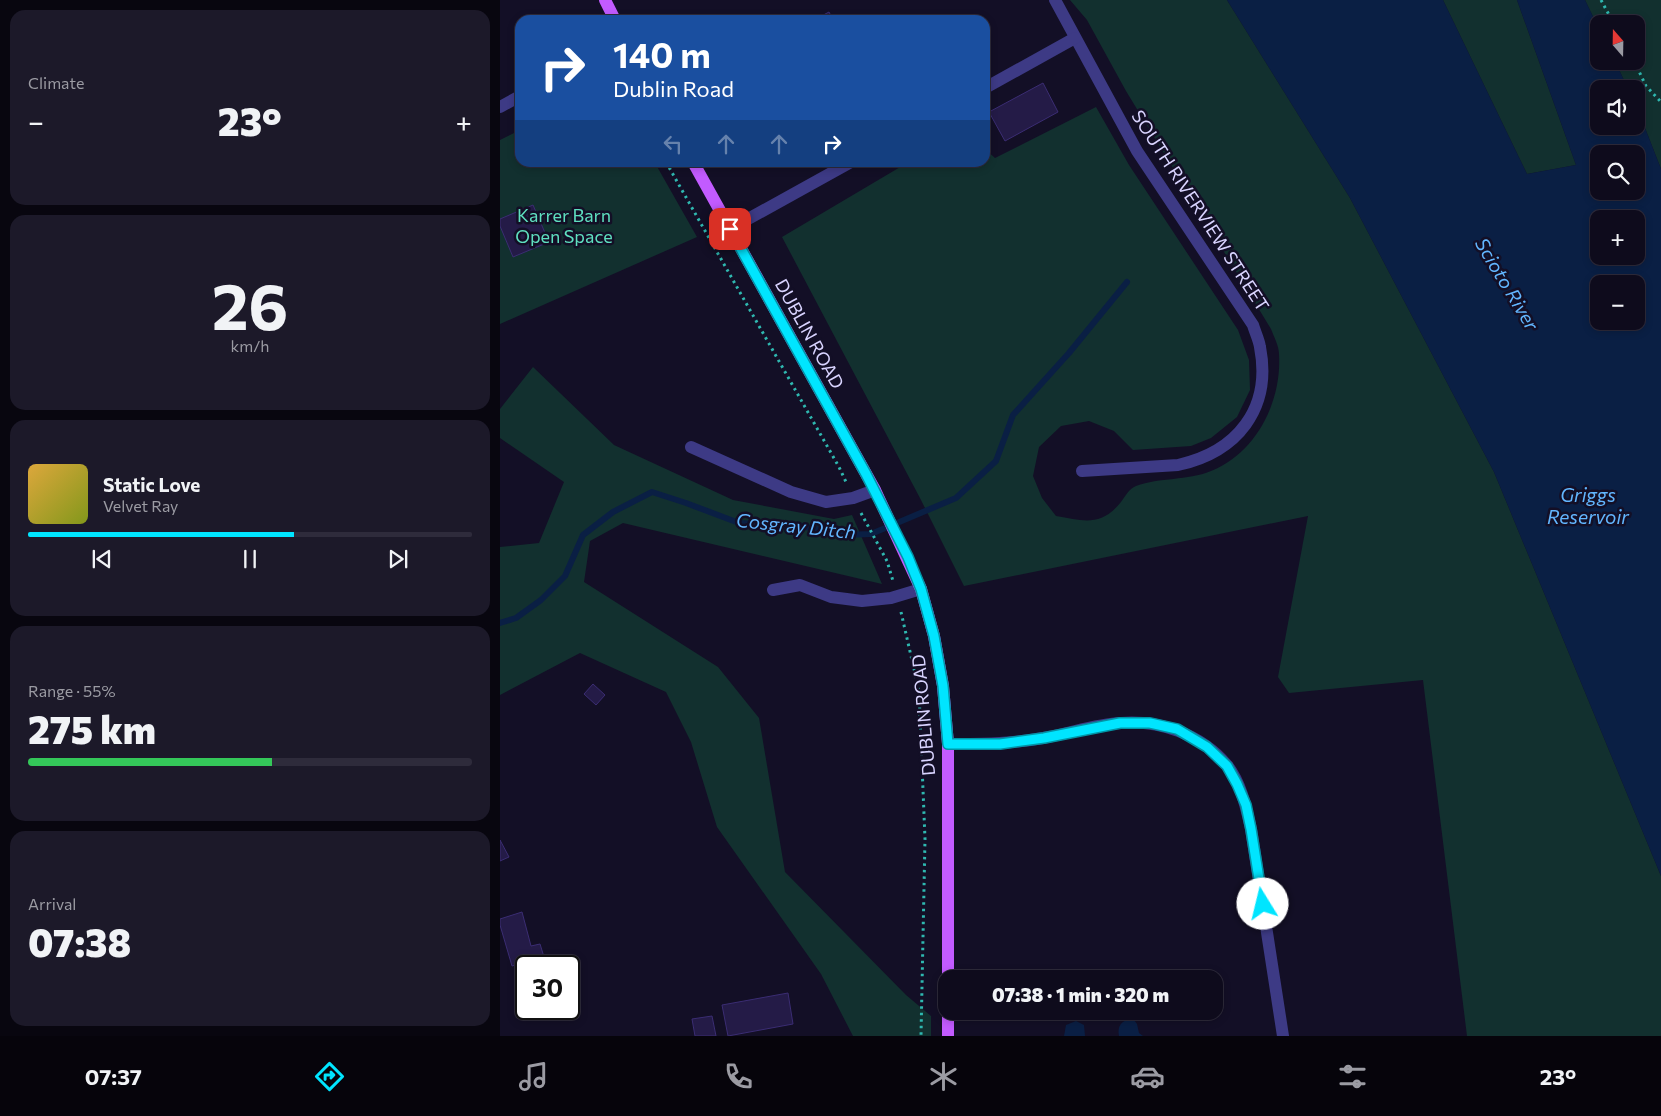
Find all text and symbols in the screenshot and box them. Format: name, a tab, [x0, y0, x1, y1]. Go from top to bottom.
north arrow	[1590, 15, 1645, 70]
map controls	[1590, 15, 1645, 330]
text: 140 m	[613, 32, 711, 75]
icon: right	[530, 35, 595, 100]
text: Climate	[28, 73, 84, 92]
text: Dublin Road	[613, 75, 734, 102]
button: sound	[1590, 80, 1645, 135]
text: 23°	[218, 97, 282, 144]
text: −	[28, 104, 44, 138]
text: +	[456, 104, 472, 138]
street label: SOUTH RIVERVIEW STREET	[1127, 106, 1274, 315]
icon: left	[659, 130, 687, 158]
icon: ahead	[712, 130, 740, 158]
icon: ahead	[765, 130, 793, 158]
icon: right	[818, 130, 846, 158]
button: search	[1590, 145, 1645, 200]
park label: Karrer Barn Open Space	[515, 204, 613, 247]
pin	[709, 208, 751, 250]
button: +	[1590, 210, 1645, 265]
icon: arrive	[716, 215, 744, 243]
water label: Scioto River	[1471, 233, 1545, 335]
text: 26	[212, 264, 288, 343]
street label: DUBLIN ROAD	[771, 275, 849, 392]
button: −	[1590, 275, 1645, 330]
text: km/h	[231, 336, 269, 355]
text: Static Love	[103, 473, 200, 496]
water label: Griggs Reservoir	[1547, 483, 1630, 528]
text: Velvet Ray	[103, 496, 178, 515]
water label: Cosgray Ditch	[735, 508, 857, 543]
icon: previous	[88, 545, 116, 573]
icon: pause	[236, 545, 264, 573]
icon: next	[384, 545, 412, 573]
street label: DUBLIN ROAD	[907, 653, 939, 777]
text: Range · 55%	[28, 681, 116, 700]
text: 275 km	[28, 705, 156, 752]
position arrow	[1236, 877, 1288, 929]
text: Arrival	[28, 894, 76, 913]
text: 07:38	[28, 918, 131, 965]
speed limit sign: 30	[515, 955, 580, 1020]
text: 07:38 · 1 min · 320 m	[992, 983, 1169, 1006]
icon: directions	[312, 1059, 347, 1094]
icon: music	[516, 1059, 551, 1094]
icon: phone	[721, 1059, 756, 1094]
icon: climate	[926, 1059, 961, 1094]
icon: car	[1130, 1059, 1165, 1094]
icon: filters	[1335, 1059, 1370, 1094]
text: 07:37	[85, 1063, 142, 1090]
text: 23°	[1540, 1063, 1576, 1090]

